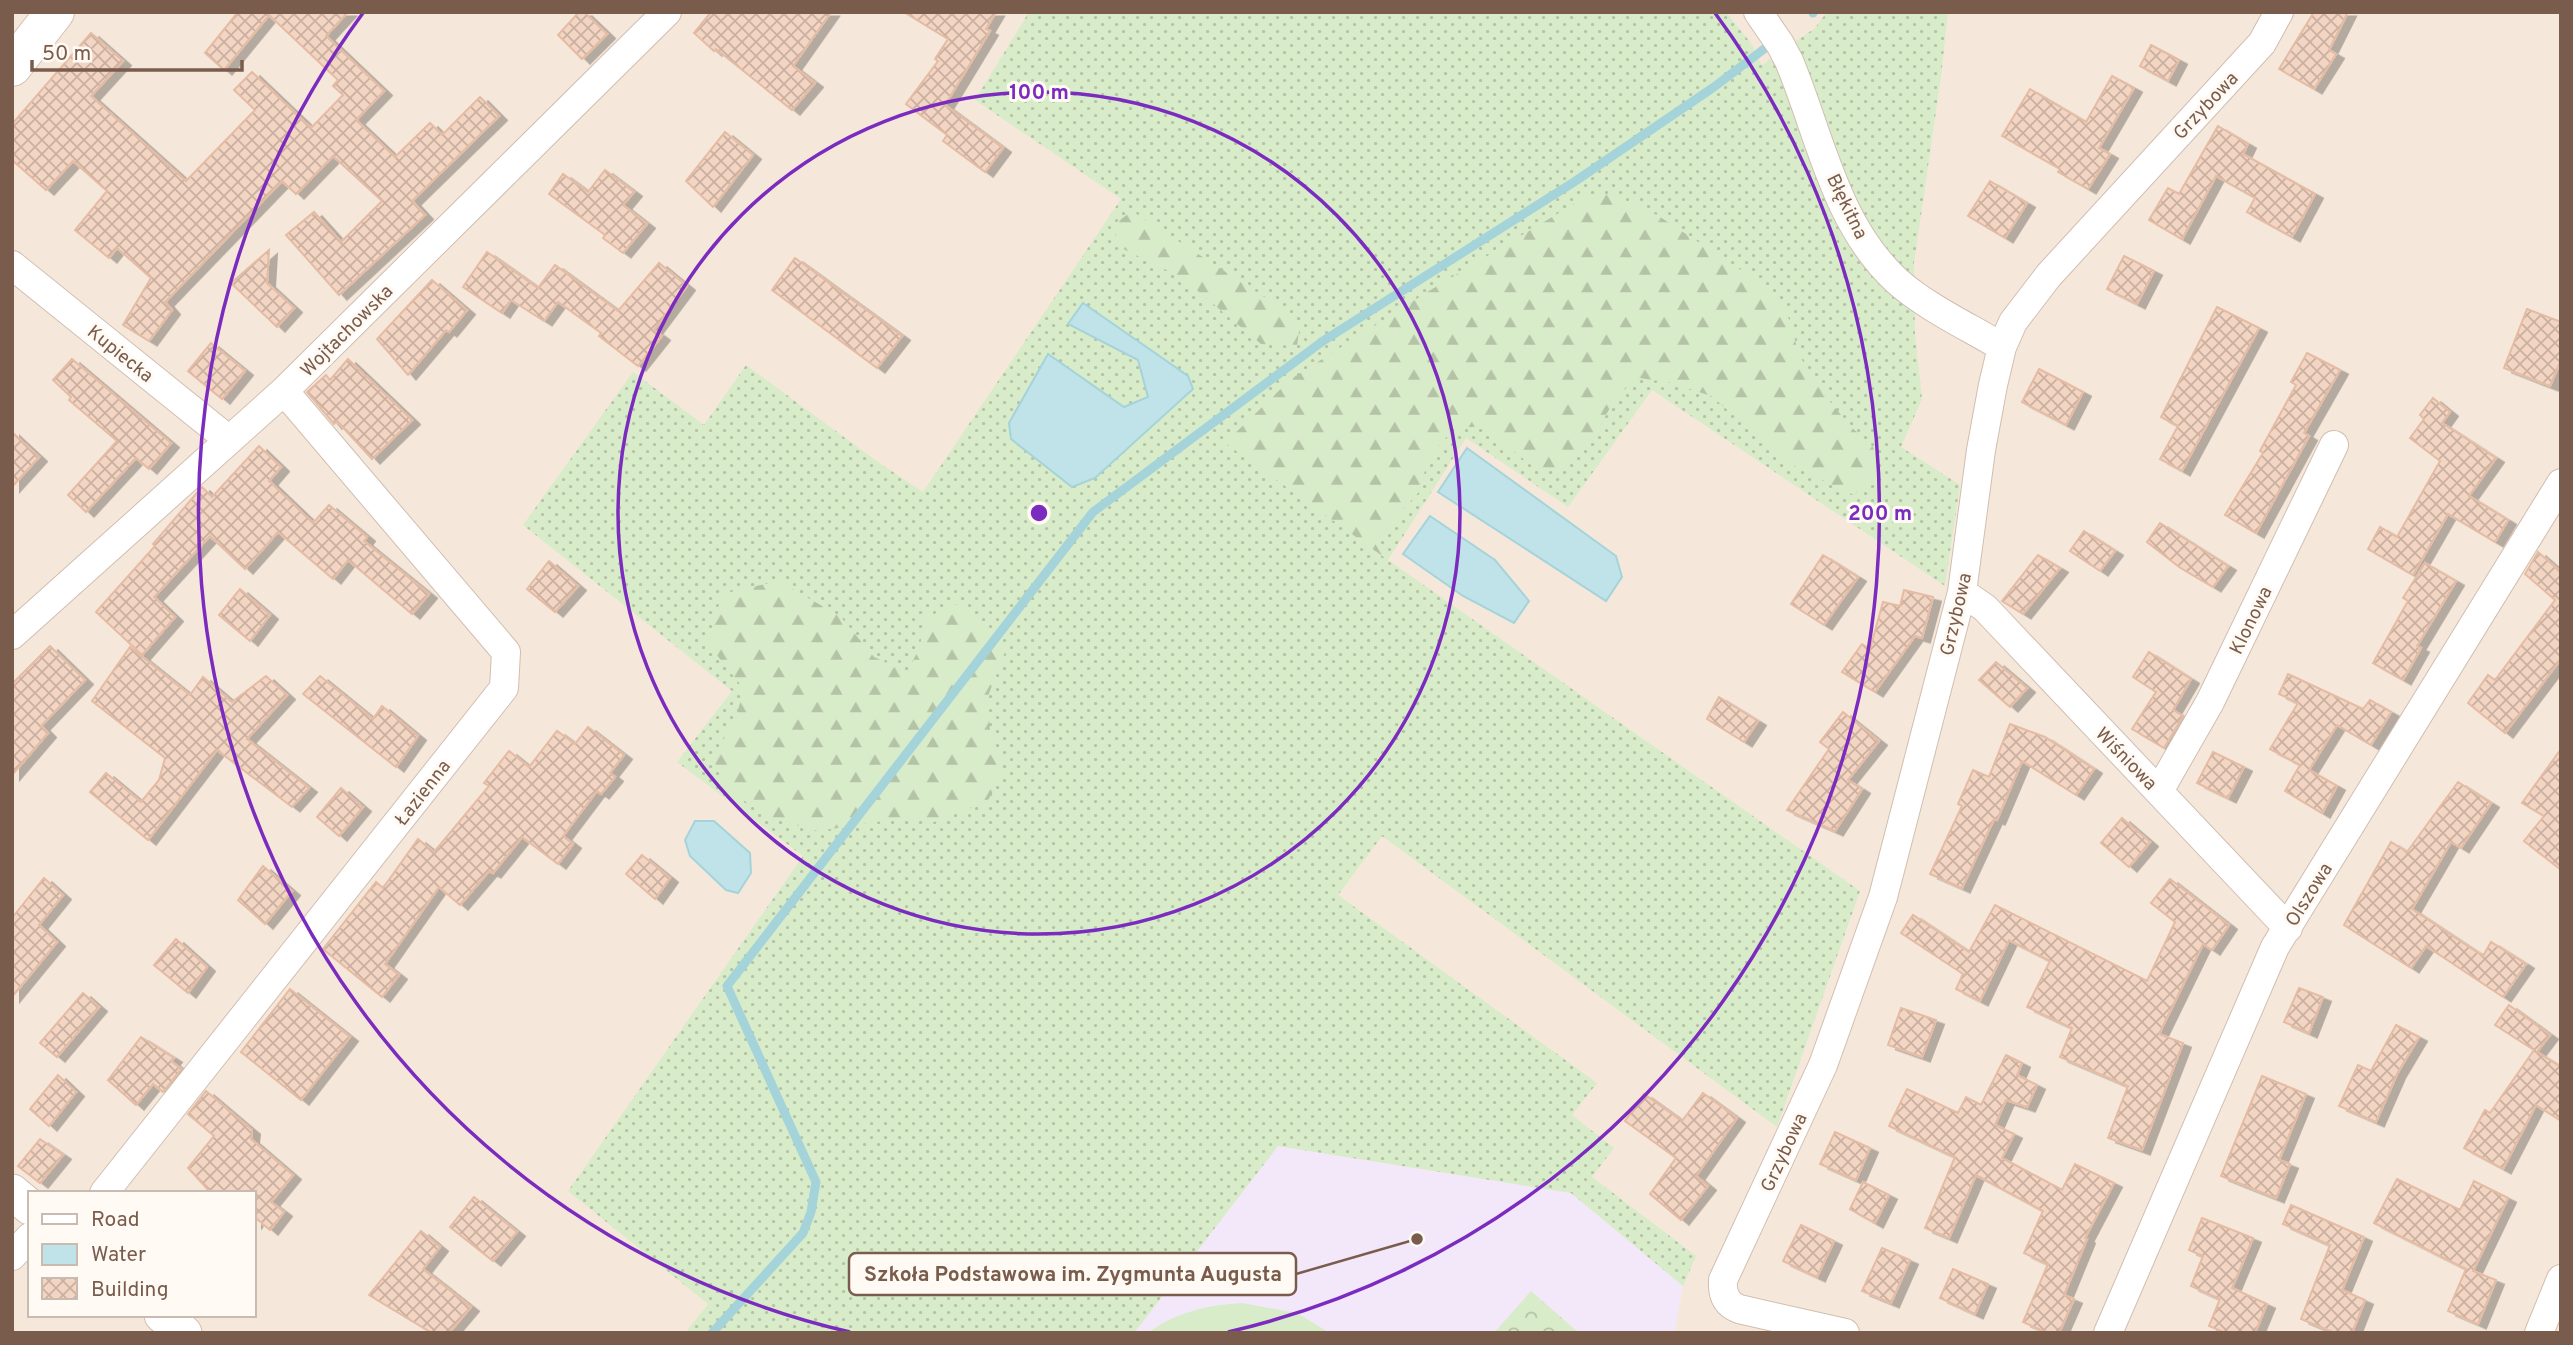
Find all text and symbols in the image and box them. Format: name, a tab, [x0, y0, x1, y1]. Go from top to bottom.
scale bar	[32, 28, 242, 72]
text: 50 m	[42, 41, 91, 68]
street label: Grzybowa	[2169, 67, 2244, 145]
text: 100 m	[1009, 80, 1069, 107]
street label: Błękitna	[1820, 170, 1872, 244]
street label: Wojtachowska	[296, 280, 399, 383]
street label: Kupiecka	[82, 321, 158, 389]
centre of rings	[1027, 501, 1051, 525]
text: 200 m	[1848, 501, 1912, 528]
street label: Grzybowa	[1936, 571, 1978, 658]
street label: Klonowa	[2225, 583, 2279, 659]
street label: Wiśniowa	[2089, 723, 2162, 796]
street label: Łazienna	[390, 755, 457, 831]
street label: Olszowa	[2281, 859, 2339, 931]
street label: Grzybowa	[1756, 1109, 1814, 1196]
legend	[28, 1191, 256, 1317]
text: Road	[91, 1207, 140, 1234]
text: Water	[91, 1242, 146, 1269]
callout: Szkoła Podstawowa im. Zygmunta Augusta	[849, 1253, 1296, 1295]
text: Szkoła Podstawowa im. Zygmunta Augusta	[864, 1262, 1282, 1289]
text: Building	[91, 1277, 169, 1304]

